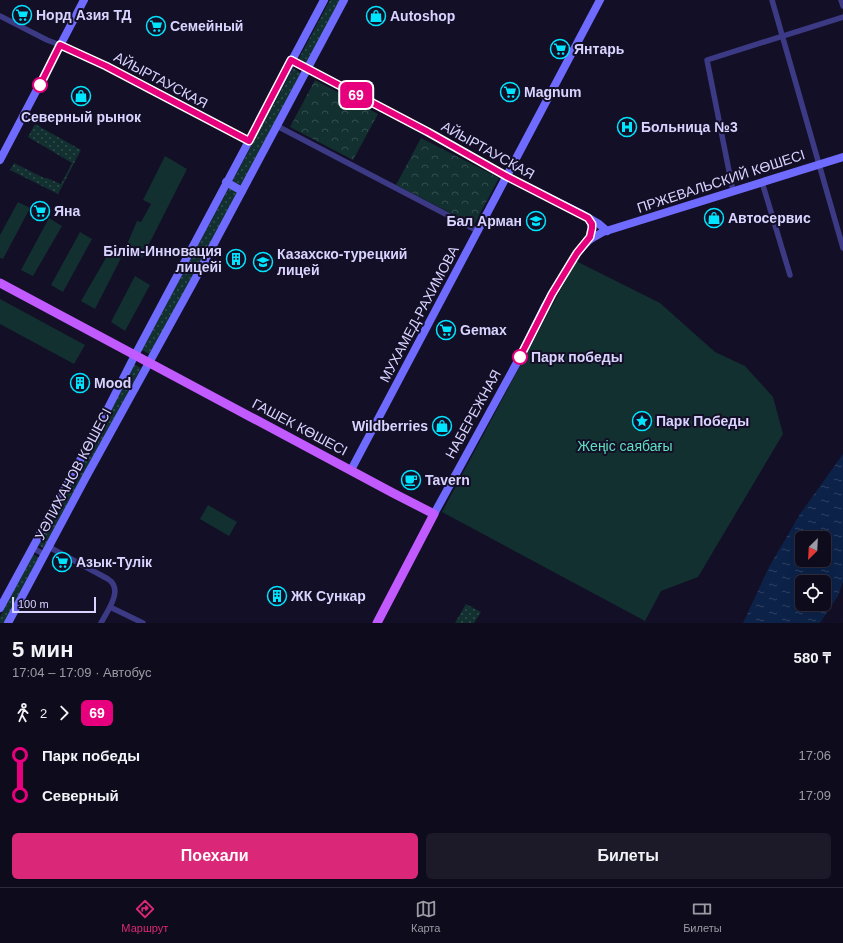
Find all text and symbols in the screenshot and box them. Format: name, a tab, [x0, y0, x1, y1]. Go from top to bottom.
supermarket icon: Норд Азия ТД	[11, 4, 33, 26]
shop icon: Autoshop	[365, 5, 387, 27]
place label: Норд Азия ТД	[36, 7, 132, 23]
place label: Autoshop	[390, 8, 455, 24]
supermarket icon: Семейный	[145, 15, 167, 37]
place label: Семейный	[170, 18, 243, 34]
supermarket icon: Янтарь	[549, 38, 571, 60]
place label: Янтарь	[574, 41, 625, 57]
street label: АЙЫРТАУСКАЯ	[111, 48, 211, 111]
unlabelled marker	[32, 77, 48, 93]
supermarket icon: Magnum	[499, 81, 521, 103]
line badge: 69	[338, 82, 374, 108]
place label: Magnum	[524, 84, 582, 100]
shop icon: Северный рынок	[70, 85, 92, 107]
text: 69	[348, 87, 364, 103]
place label: Северный рынок	[21, 109, 142, 125]
hospital icon: Больница №3	[616, 116, 638, 138]
street label: АЙЫРТАУСКАЯ	[439, 117, 538, 182]
place label: Больница №3	[641, 119, 738, 135]
street label: ПРЖЕВАЛЬСКИЙ КӨШЕСІ	[635, 145, 807, 216]
supermarket icon: Яна	[29, 200, 51, 222]
place label: Яна	[54, 203, 81, 219]
shop icon: Автосервис	[703, 207, 725, 229]
school or university icon: Бал Арман	[525, 210, 547, 232]
place label: Автосервис	[728, 210, 811, 226]
place label: Бал Арман	[446, 213, 522, 229]
street label: МУХАМЕД-РАХИМОВА	[376, 242, 462, 385]
place label: Білім-Инновация лицейі	[103, 243, 222, 275]
place label: Казахско-турецкий лицей	[277, 246, 407, 278]
building icon: Білім-Инновация лицейі	[225, 248, 247, 270]
school or university icon: Казахско-турецкий лицей	[252, 251, 274, 273]
supermarket icon: Gemax	[435, 319, 457, 341]
place label: Gemax	[460, 322, 507, 338]
marker: Парк победы	[512, 349, 528, 365]
place label: Парк победы	[531, 349, 623, 365]
street label: НАБЕРЕЖНАЯ	[442, 367, 504, 461]
building icon: Mood	[69, 372, 91, 394]
place label: Mood	[94, 375, 131, 391]
street label: ГАШЕК КӨШЕСІ	[250, 395, 350, 459]
street label: УӘЛИХАНОВ КӨШЕСІ	[31, 405, 115, 543]
place icon: Парк Победы	[631, 410, 653, 432]
place label: Парк Победы	[656, 413, 749, 429]
shop icon: Wildberries	[431, 415, 453, 437]
place label: Wildberries	[352, 418, 428, 434]
park label: Жеңіс саябағы	[577, 438, 673, 454]
cafe icon: Tavern	[400, 469, 422, 491]
place label: Tavern	[425, 472, 470, 488]
north arrow	[795, 531, 831, 567]
map controls	[795, 531, 831, 611]
supermarket icon: Азык-Тулiк	[51, 551, 73, 573]
place label: Азык-Тулiк	[76, 554, 153, 570]
button: locate	[795, 575, 831, 611]
building icon: ЖК Сункар	[266, 585, 288, 607]
place label: ЖК Сункар	[290, 588, 366, 604]
scale bar	[12, 595, 96, 614]
text: 100 m	[18, 598, 49, 610]
text: 5 мин	[12, 637, 73, 662]
text: 580 ₸	[794, 649, 831, 666]
text: 17:04 – 17:09 · Автобус	[12, 665, 151, 680]
icon: walk	[12, 702, 34, 724]
icon: forward	[53, 702, 75, 724]
text: 69	[89, 705, 105, 721]
text: 2	[40, 706, 47, 721]
text: Парк победы	[42, 747, 140, 764]
text: 17:06	[798, 748, 831, 763]
text: Северный	[42, 787, 119, 804]
text: 17:09	[798, 788, 831, 803]
button: Поехали	[12, 833, 418, 879]
button: Билеты	[426, 833, 831, 879]
tab: Маршрут	[121, 898, 168, 934]
tab: Карта	[411, 898, 440, 934]
tab: Билеты	[683, 898, 722, 934]

